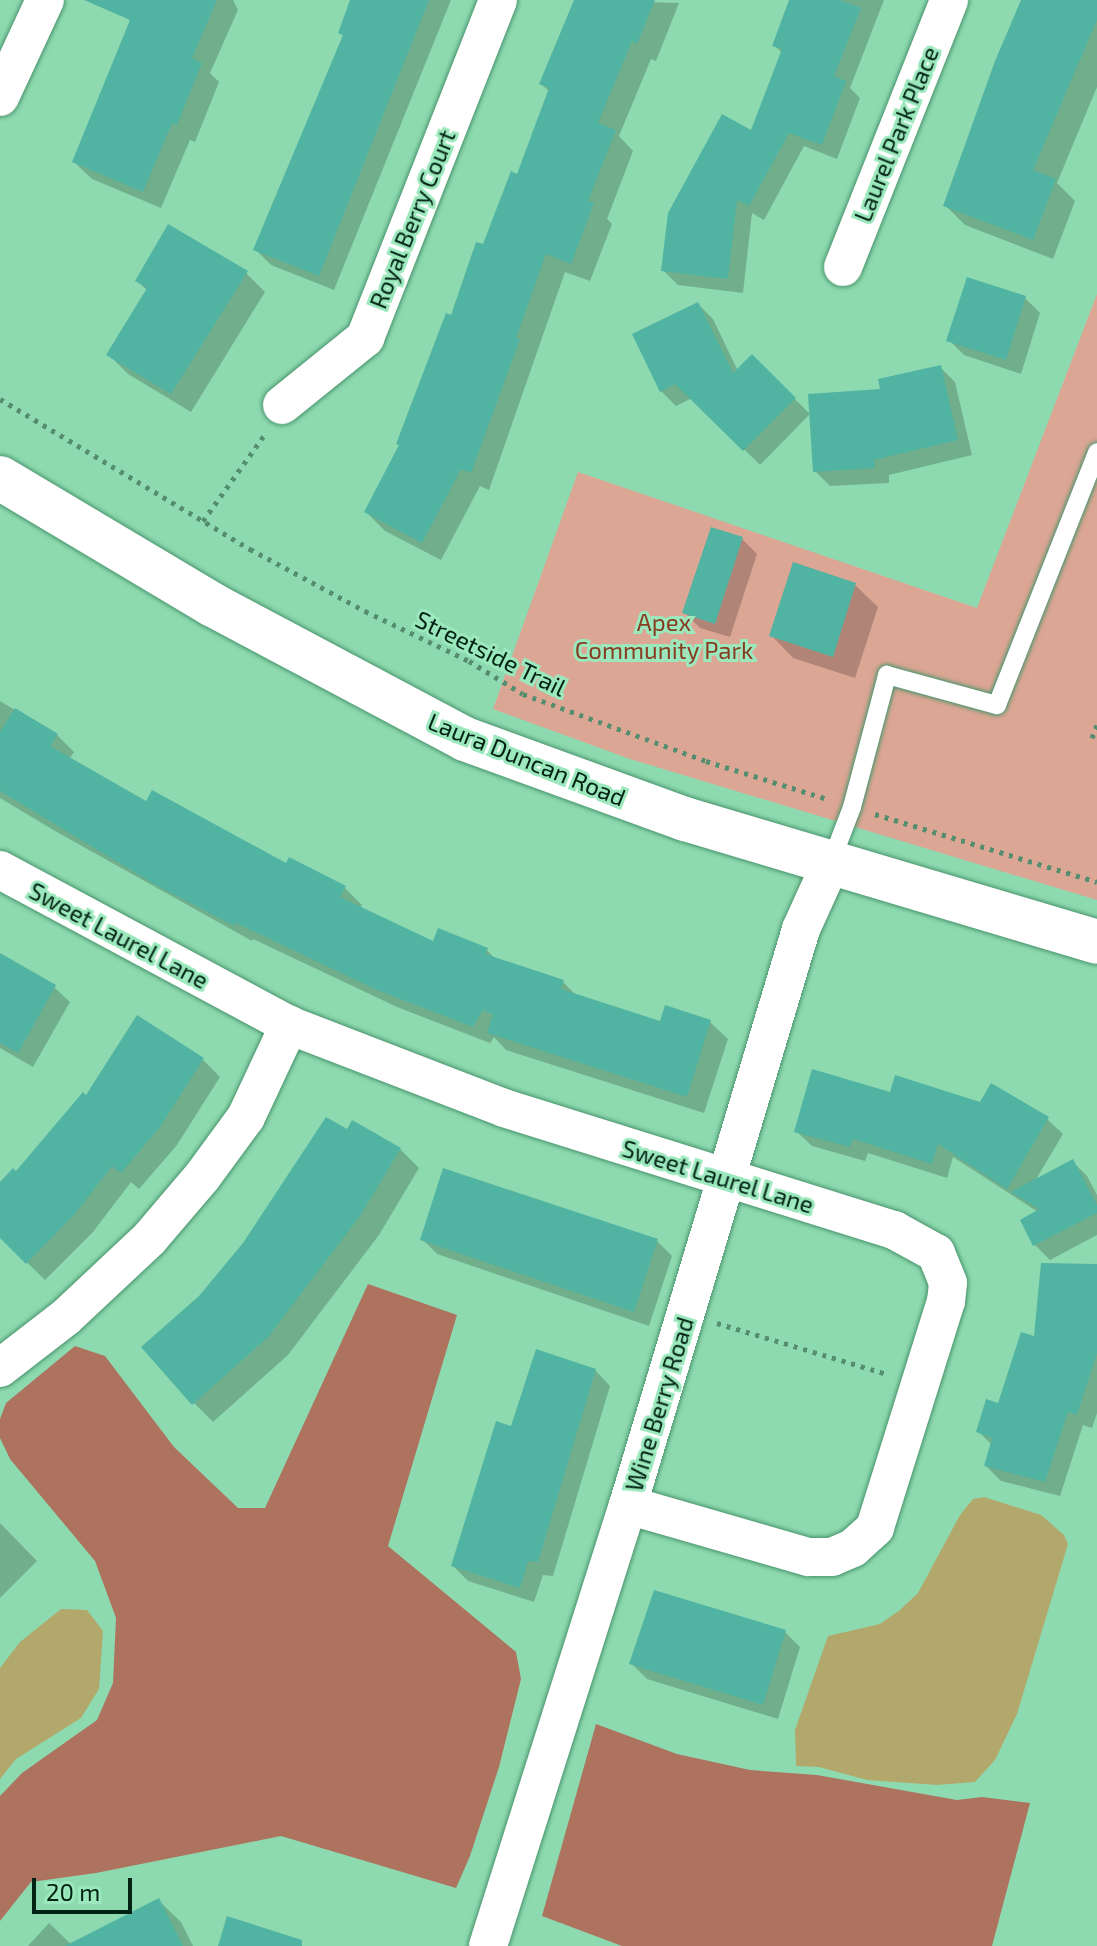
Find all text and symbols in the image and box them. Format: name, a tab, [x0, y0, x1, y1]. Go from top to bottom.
street label: Laurel Park Place	[848, 42, 944, 226]
street label: Royal Berry Court	[363, 125, 461, 313]
street label: Streetside Trail	[411, 604, 571, 702]
park label: Apex Community Park	[574, 608, 754, 664]
street label: Laura Duncan Road	[424, 706, 630, 812]
street label: Sweet Laurel Lane	[24, 875, 214, 995]
street label: Sweet Laurel Lane	[618, 1133, 818, 1219]
street label: Wine Berry Road	[619, 1313, 699, 1495]
scale bar	[36, 1862, 136, 1912]
text: 20 m	[46, 1877, 100, 1906]

